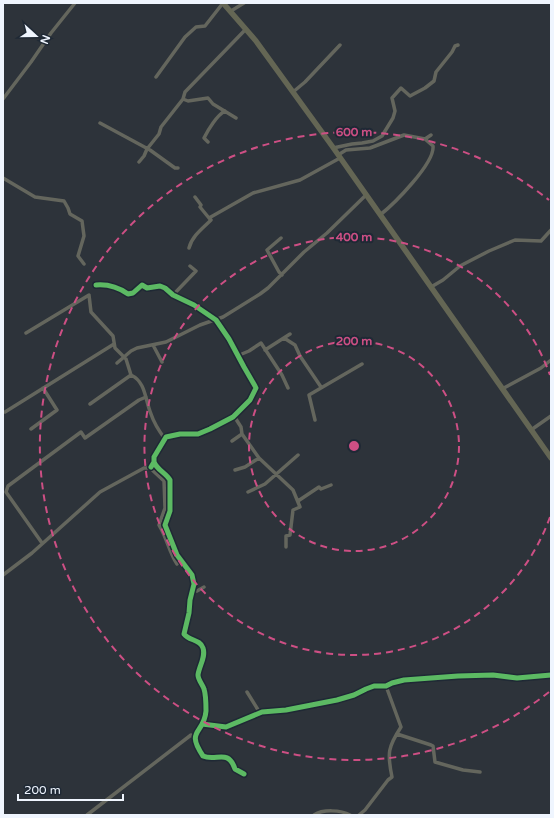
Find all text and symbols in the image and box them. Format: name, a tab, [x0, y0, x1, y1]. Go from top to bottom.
north arrow	[16, 16, 56, 56]
text: N	[37, 33, 53, 46]
text: 600 m	[336, 125, 372, 139]
text: 400 m	[336, 230, 372, 244]
text: 200 m	[336, 334, 372, 348]
centre of rings	[347, 439, 361, 453]
scale bar	[18, 776, 123, 802]
text: 200 m	[24, 783, 61, 797]

